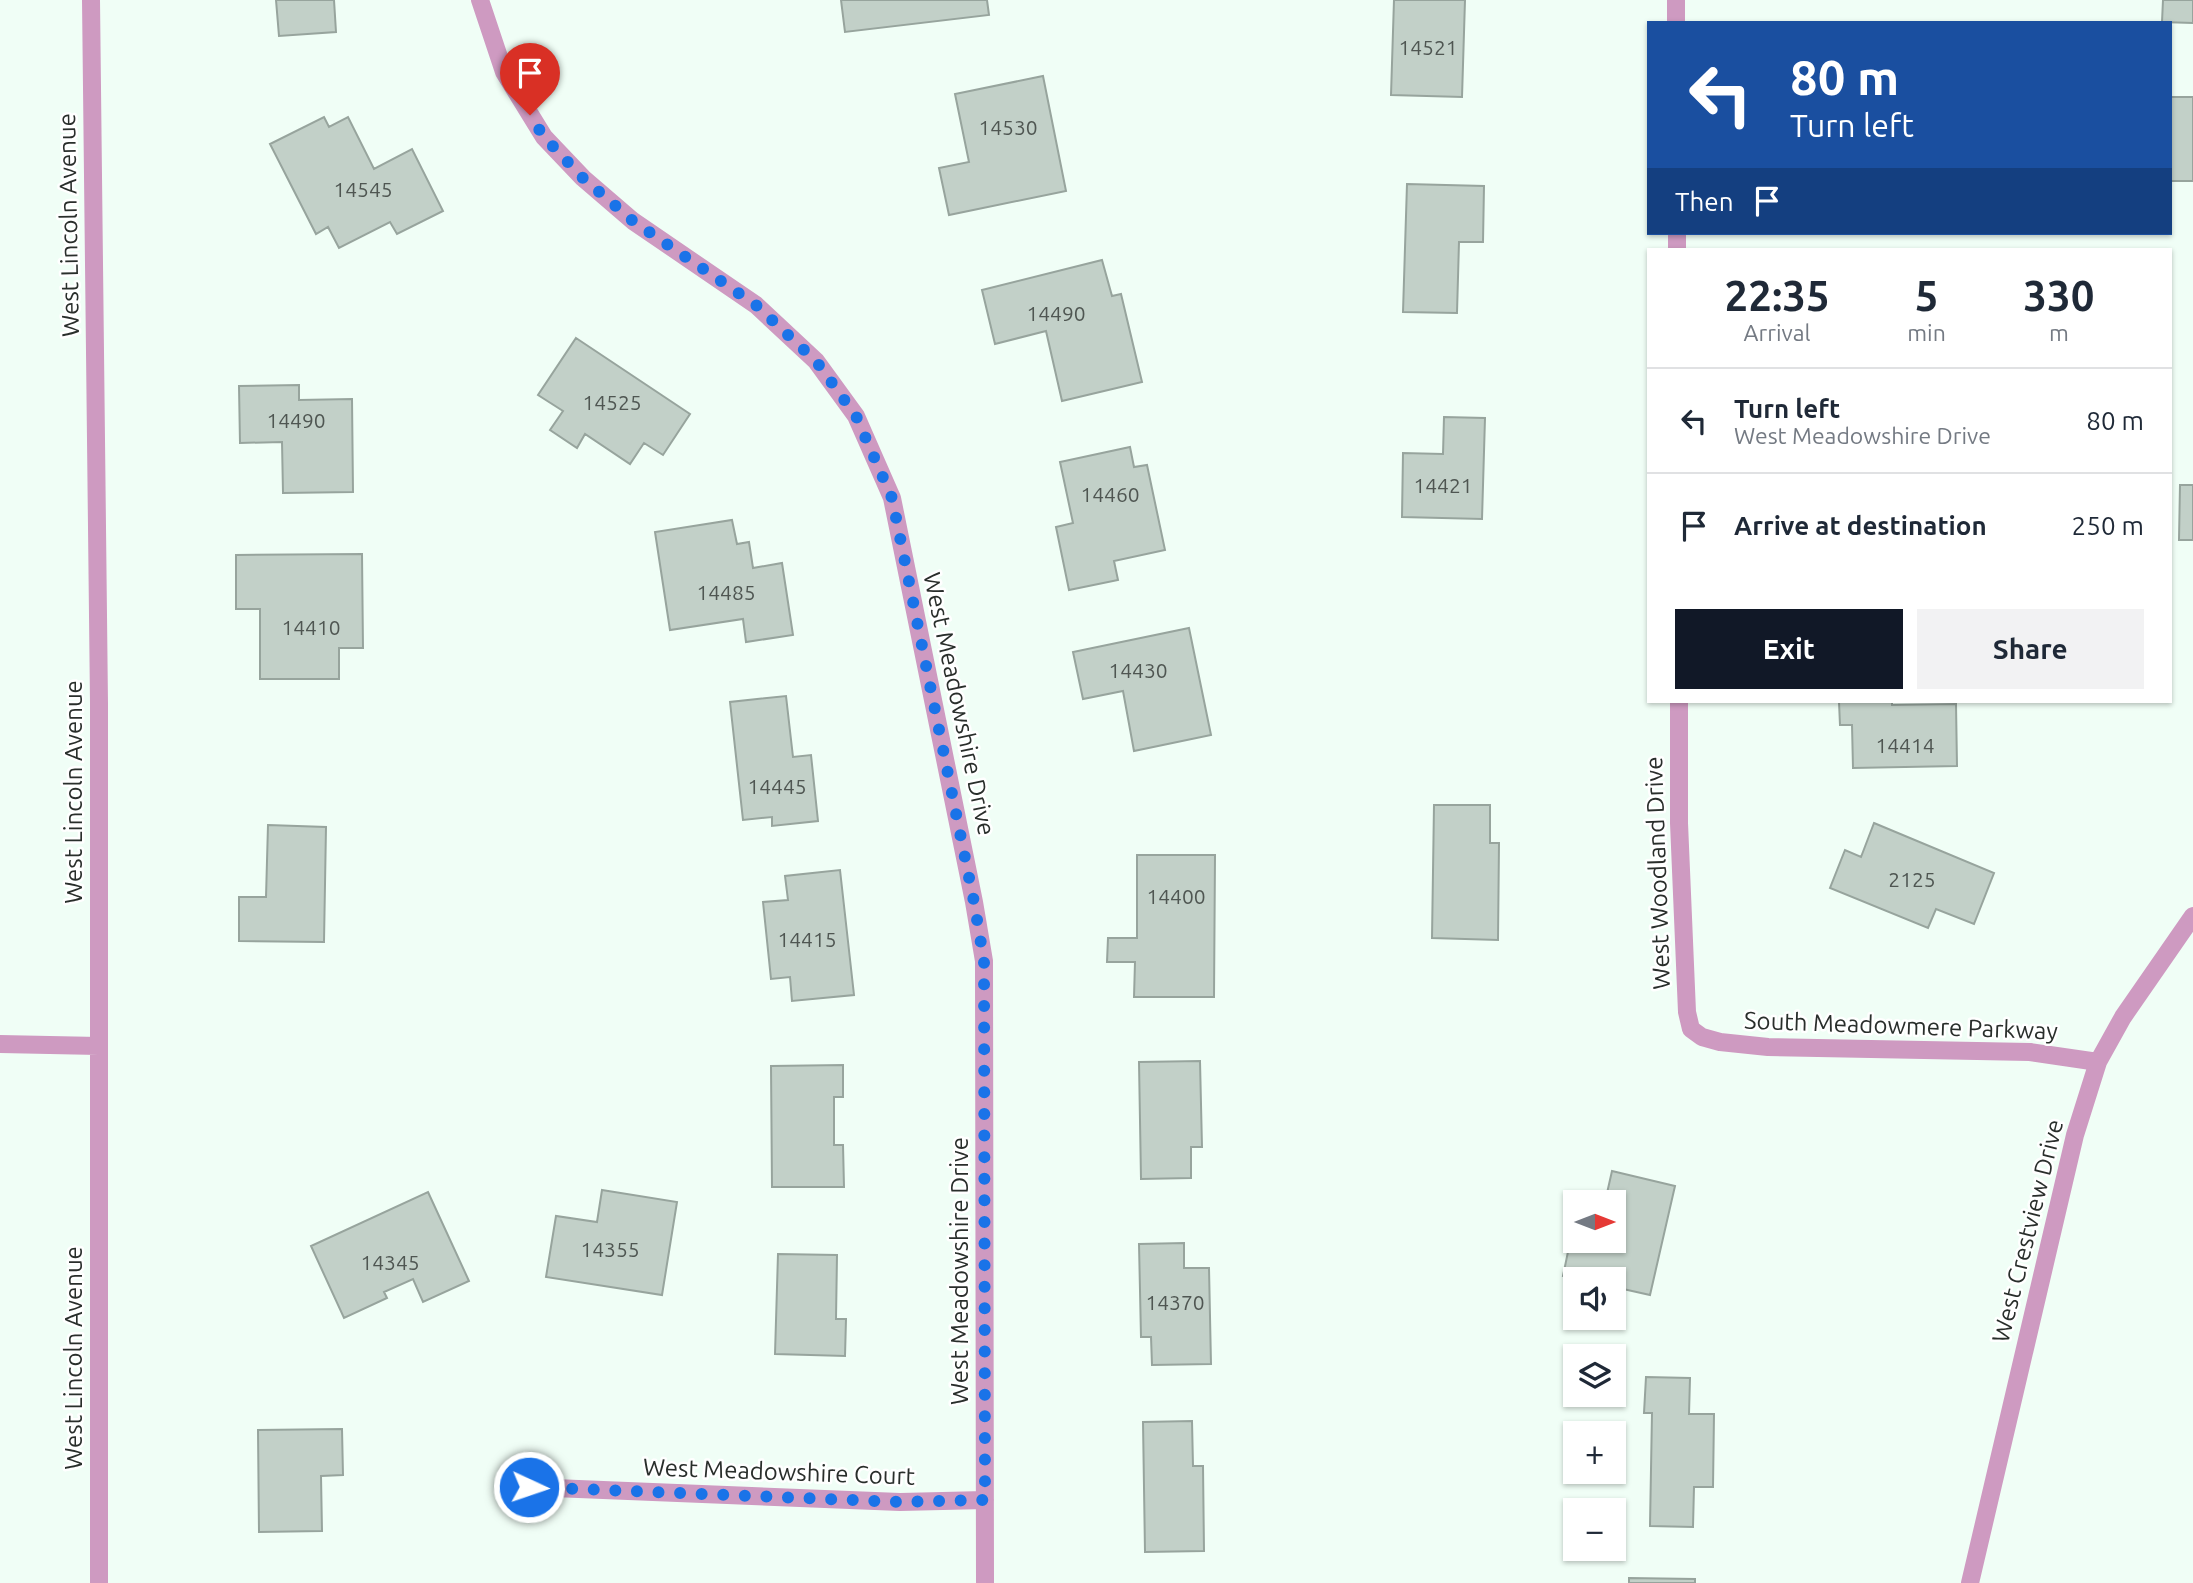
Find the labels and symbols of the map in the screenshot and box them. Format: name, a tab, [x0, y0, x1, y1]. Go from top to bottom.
house number: 14521	[1398, 35, 1458, 59]
pin	[500, 43, 560, 115]
street label: West Lincoln Avenue	[53, 113, 84, 337]
house number: 14530	[978, 115, 1038, 139]
house number: 14545	[333, 177, 393, 201]
house number: 14490	[1026, 301, 1086, 325]
house number: 14525	[582, 390, 642, 414]
house number: 14490	[266, 408, 326, 432]
house number: 14421	[1413, 473, 1473, 497]
house number: 14460	[1080, 482, 1140, 506]
street label: West Meadowshire Drive	[918, 570, 1001, 838]
house number: 14485	[696, 580, 756, 604]
house number: 14410	[281, 615, 341, 639]
house number: 14430	[1108, 658, 1168, 682]
street label: West Lincoln Avenue	[60, 680, 87, 904]
house number: 14414	[1875, 733, 1935, 757]
street label: West Woodland Drive	[1640, 756, 1675, 990]
house number: 14445	[747, 774, 807, 798]
house number: 2125	[1888, 867, 1936, 891]
house number: 14400	[1146, 884, 1206, 908]
house number: 14415	[777, 927, 837, 951]
street label: South Meadowmere Parkway	[1744, 1007, 2059, 1044]
street label: West Crestview Drive	[1987, 1117, 2068, 1345]
street label: West Meadowshire Drive	[946, 1137, 973, 1405]
north arrow	[1563, 1190, 1626, 1253]
house number: 14355	[580, 1237, 640, 1261]
street label: West Lincoln Avenue	[60, 1246, 87, 1470]
house number: 14345	[360, 1250, 420, 1274]
house number: 14370	[1145, 1290, 1205, 1314]
position arrow	[492, 1450, 566, 1524]
street label: West Meadowshire Court	[642, 1453, 916, 1490]

